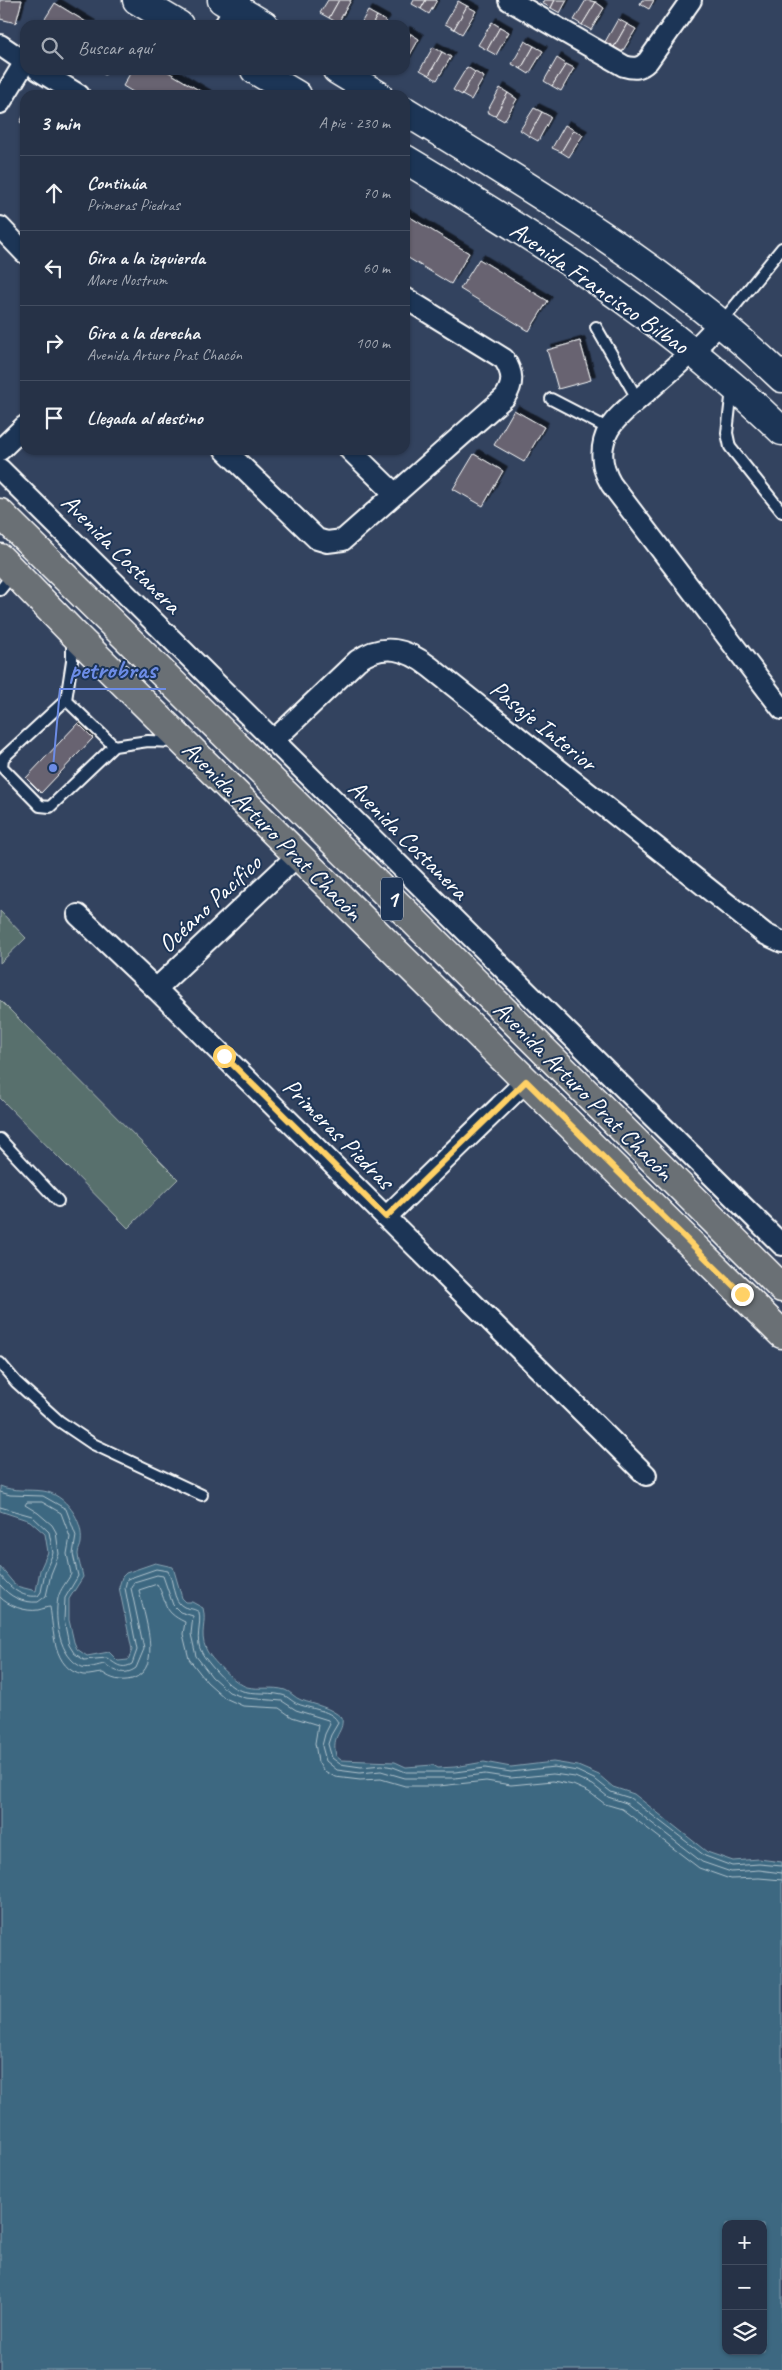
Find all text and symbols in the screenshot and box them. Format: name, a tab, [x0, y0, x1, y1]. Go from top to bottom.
search box	[20, 20, 410, 75]
icon: search	[38, 34, 66, 62]
text: Buscar aquí	[78, 36, 152, 60]
text: 3 min	[40, 110, 80, 136]
text: A pie · 230 m	[319, 113, 390, 133]
text: Continúa	[87, 171, 146, 195]
icon: ahead	[40, 179, 68, 207]
text: 70 m	[363, 183, 390, 203]
text: Primeras Piedras	[87, 195, 180, 215]
street label: Avenida Francisco Bilbao	[504, 214, 696, 362]
text: Gira a la izquierda	[87, 246, 205, 270]
icon: left	[40, 254, 68, 282]
text: 60 m	[363, 258, 390, 278]
text: Mare Nostrum	[87, 270, 167, 290]
text: Gira a la derecha	[87, 321, 200, 345]
icon: right	[40, 329, 68, 357]
text: 100 m	[356, 333, 390, 353]
text: Avenida Arturo Prat Chacón	[87, 345, 242, 365]
icon: arrive	[40, 404, 68, 432]
text: Llegada al destino	[87, 406, 203, 430]
street label: Avenida Costanera	[54, 487, 190, 622]
callout: petrobras	[60, 648, 166, 689]
text: petrobras	[70, 653, 159, 686]
street label: Pasaje Interior	[483, 673, 605, 780]
street label: Avenida Arturo Prat Chacón	[175, 734, 370, 928]
street label: Avenida Costanera	[341, 773, 477, 908]
street label: Océano Pacífico	[151, 847, 269, 960]
road number: 1	[381, 878, 403, 921]
street label: Avenida Arturo Prat Chacón	[486, 994, 681, 1188]
route start	[213, 1045, 236, 1068]
street label: Primeras Piedras	[276, 1071, 403, 1198]
route end	[731, 1283, 754, 1306]
map controls	[722, 2220, 767, 2355]
button: +	[722, 2220, 767, 2265]
button: −	[722, 2265, 767, 2310]
button: layers	[722, 2310, 767, 2355]

